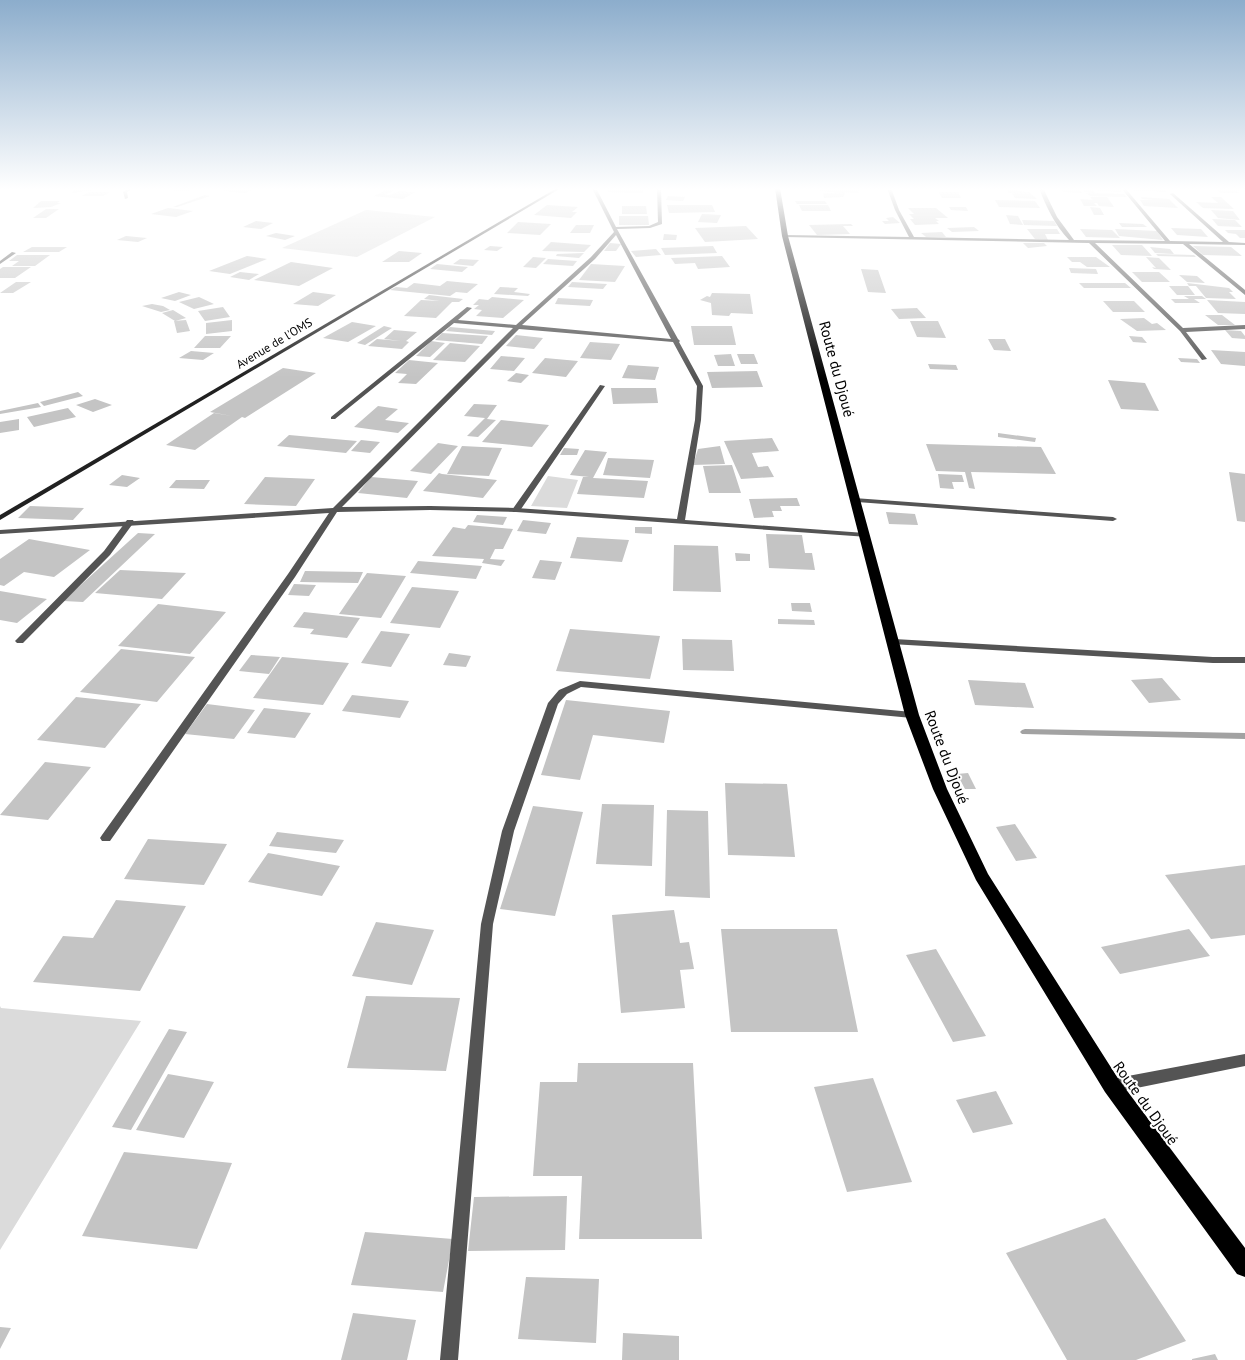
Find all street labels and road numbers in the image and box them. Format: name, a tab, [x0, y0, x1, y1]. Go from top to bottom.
street label: Avenue de l'OMS	[233, 314, 315, 372]
street label: Route du Djoué	[815, 319, 859, 419]
street label: Route du Djoué	[920, 708, 974, 806]
street label: Route du Djoué	[1109, 1058, 1183, 1148]

